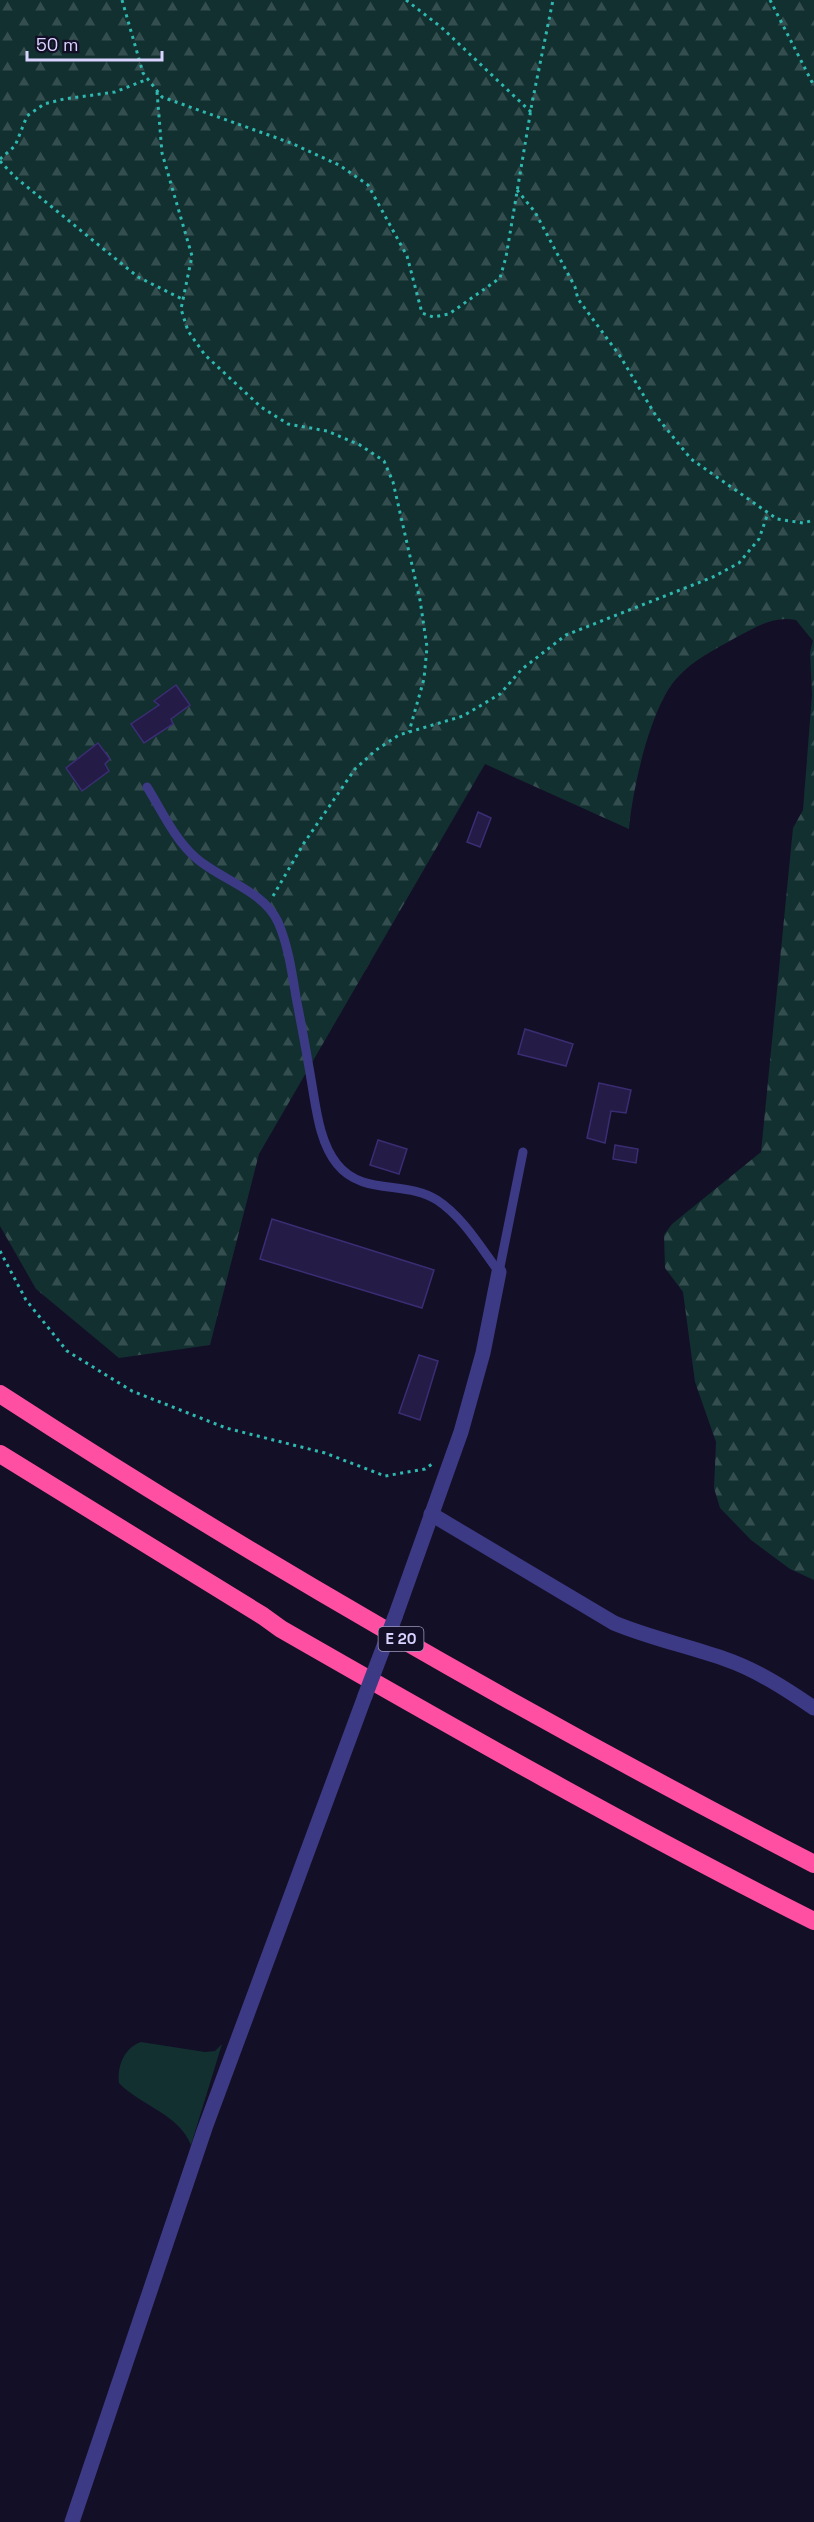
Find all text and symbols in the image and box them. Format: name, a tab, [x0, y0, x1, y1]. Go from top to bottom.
scale bar	[27, 24, 162, 62]
text: 50 m	[36, 33, 78, 56]
road number: E 20	[378, 1627, 424, 1651]

